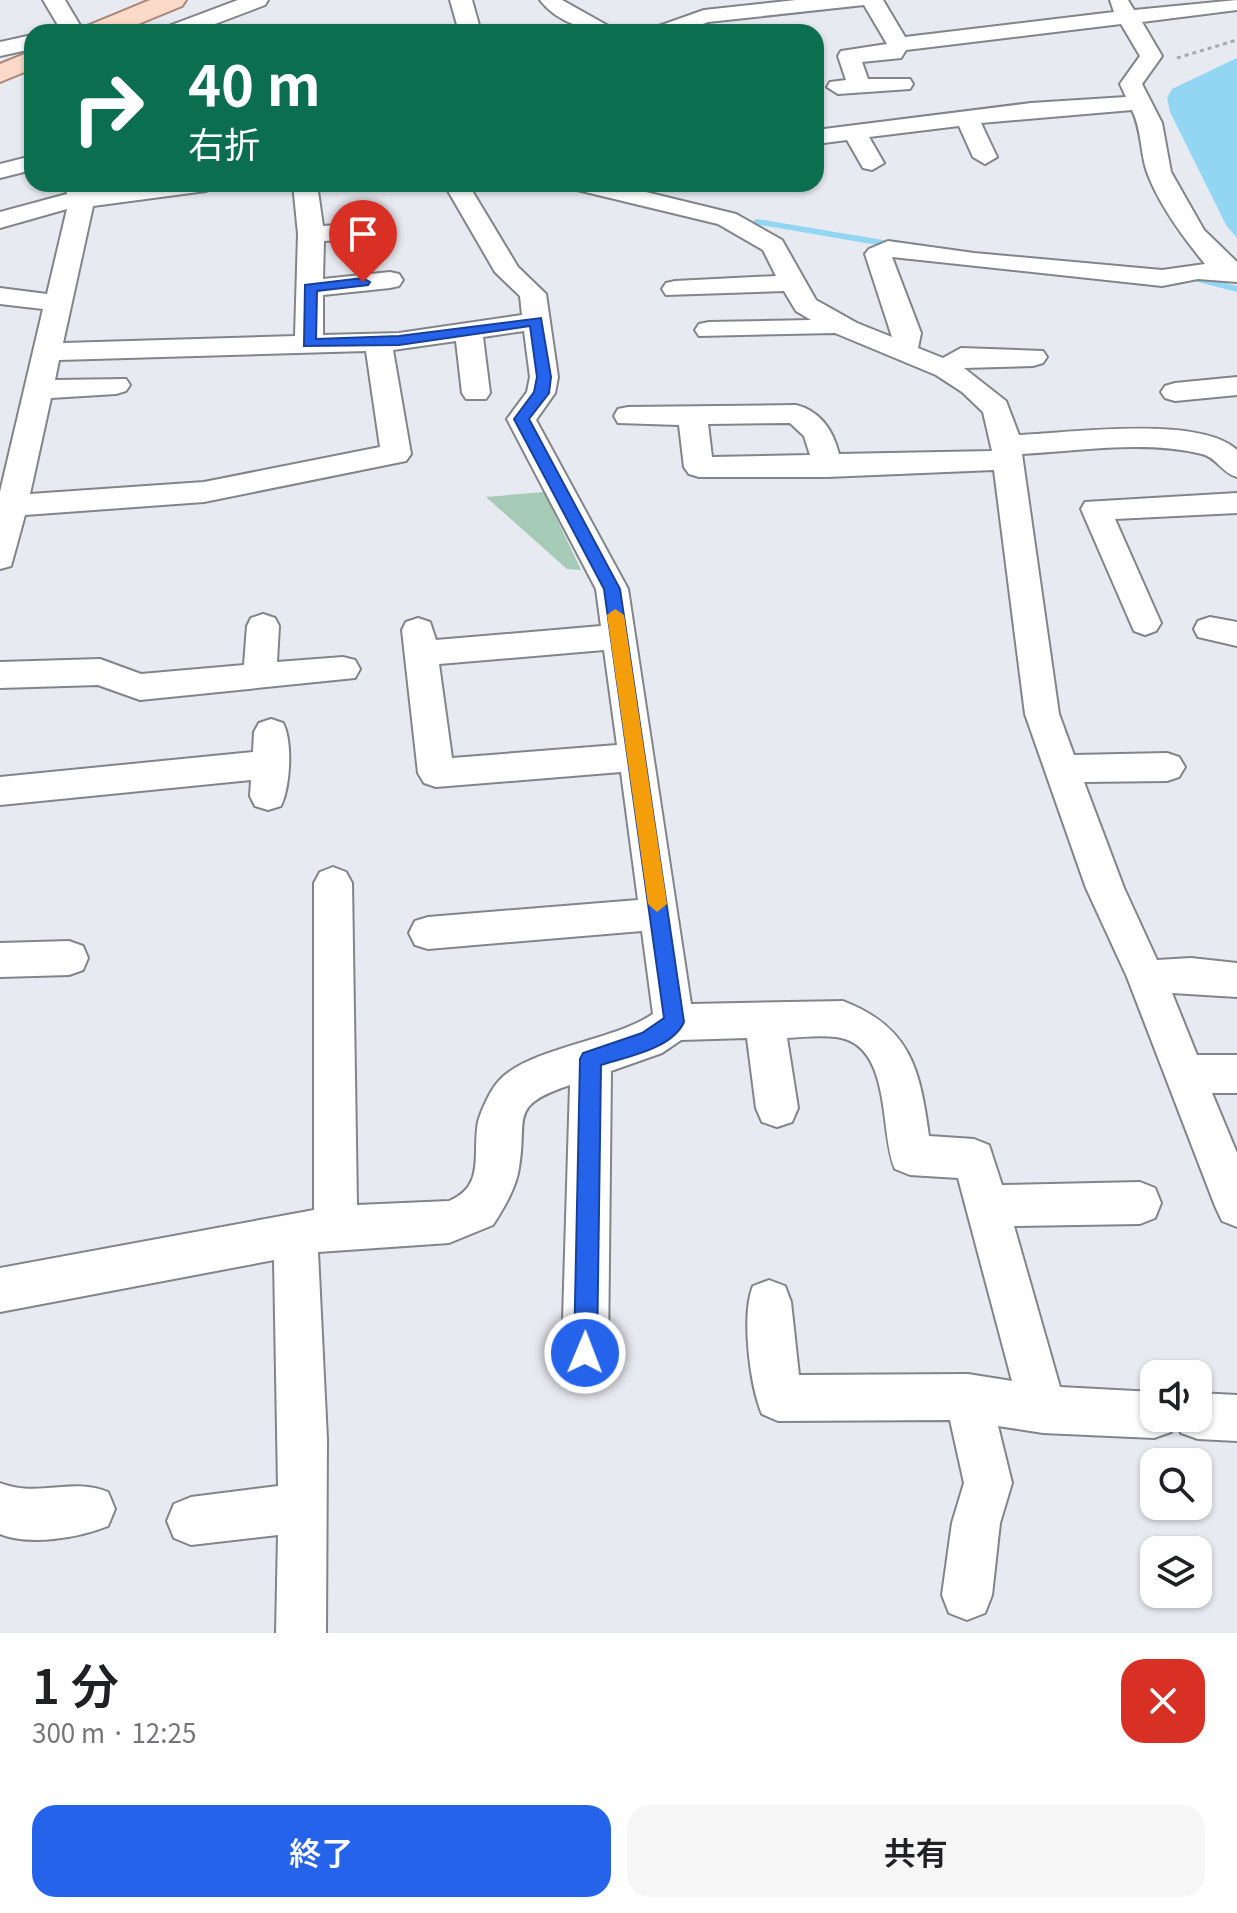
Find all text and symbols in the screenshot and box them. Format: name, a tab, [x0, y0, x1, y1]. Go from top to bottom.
text: 40 m	[188, 41, 321, 122]
icon: right	[56, 56, 160, 160]
text: 右折	[188, 116, 260, 168]
pin	[329, 200, 397, 282]
icon: arrive	[341, 212, 385, 256]
position arrow	[543, 1311, 627, 1395]
map controls	[1140, 1360, 1212, 1608]
button: sound	[1140, 1360, 1212, 1432]
button: search	[1140, 1448, 1212, 1520]
button: layers	[1140, 1536, 1212, 1608]
text: 1 分	[32, 1648, 119, 1718]
button: close	[1121, 1659, 1205, 1743]
text: 300 m · 12:25	[32, 1713, 196, 1750]
button: 終了	[32, 1805, 611, 1897]
button: 共有	[627, 1805, 1205, 1897]

